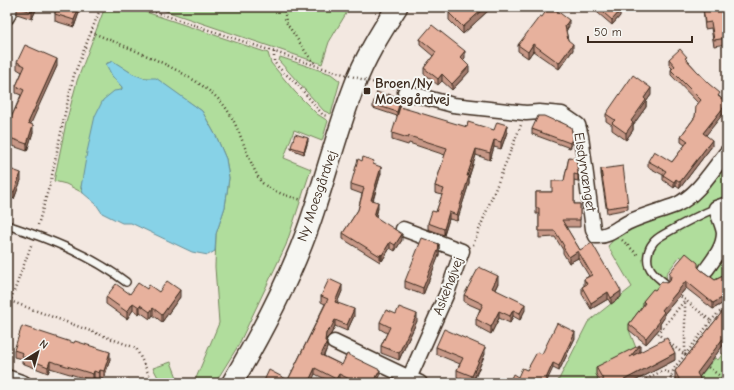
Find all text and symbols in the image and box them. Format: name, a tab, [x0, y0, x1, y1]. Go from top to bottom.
scale bar	[588, 18, 692, 44]
text: 50 m	[594, 25, 622, 39]
place label: Broen/Ny Moesgårdvej	[375, 75, 450, 108]
marker: Broen/Ny Moesgårdvej	[362, 86, 372, 96]
street label: Elsdyrvænget	[570, 131, 600, 214]
street label: Ny Moesgårdvej	[293, 148, 341, 244]
street label: Askehøjvej	[429, 254, 467, 318]
north arrow	[18, 332, 58, 372]
text: N	[37, 337, 50, 352]

